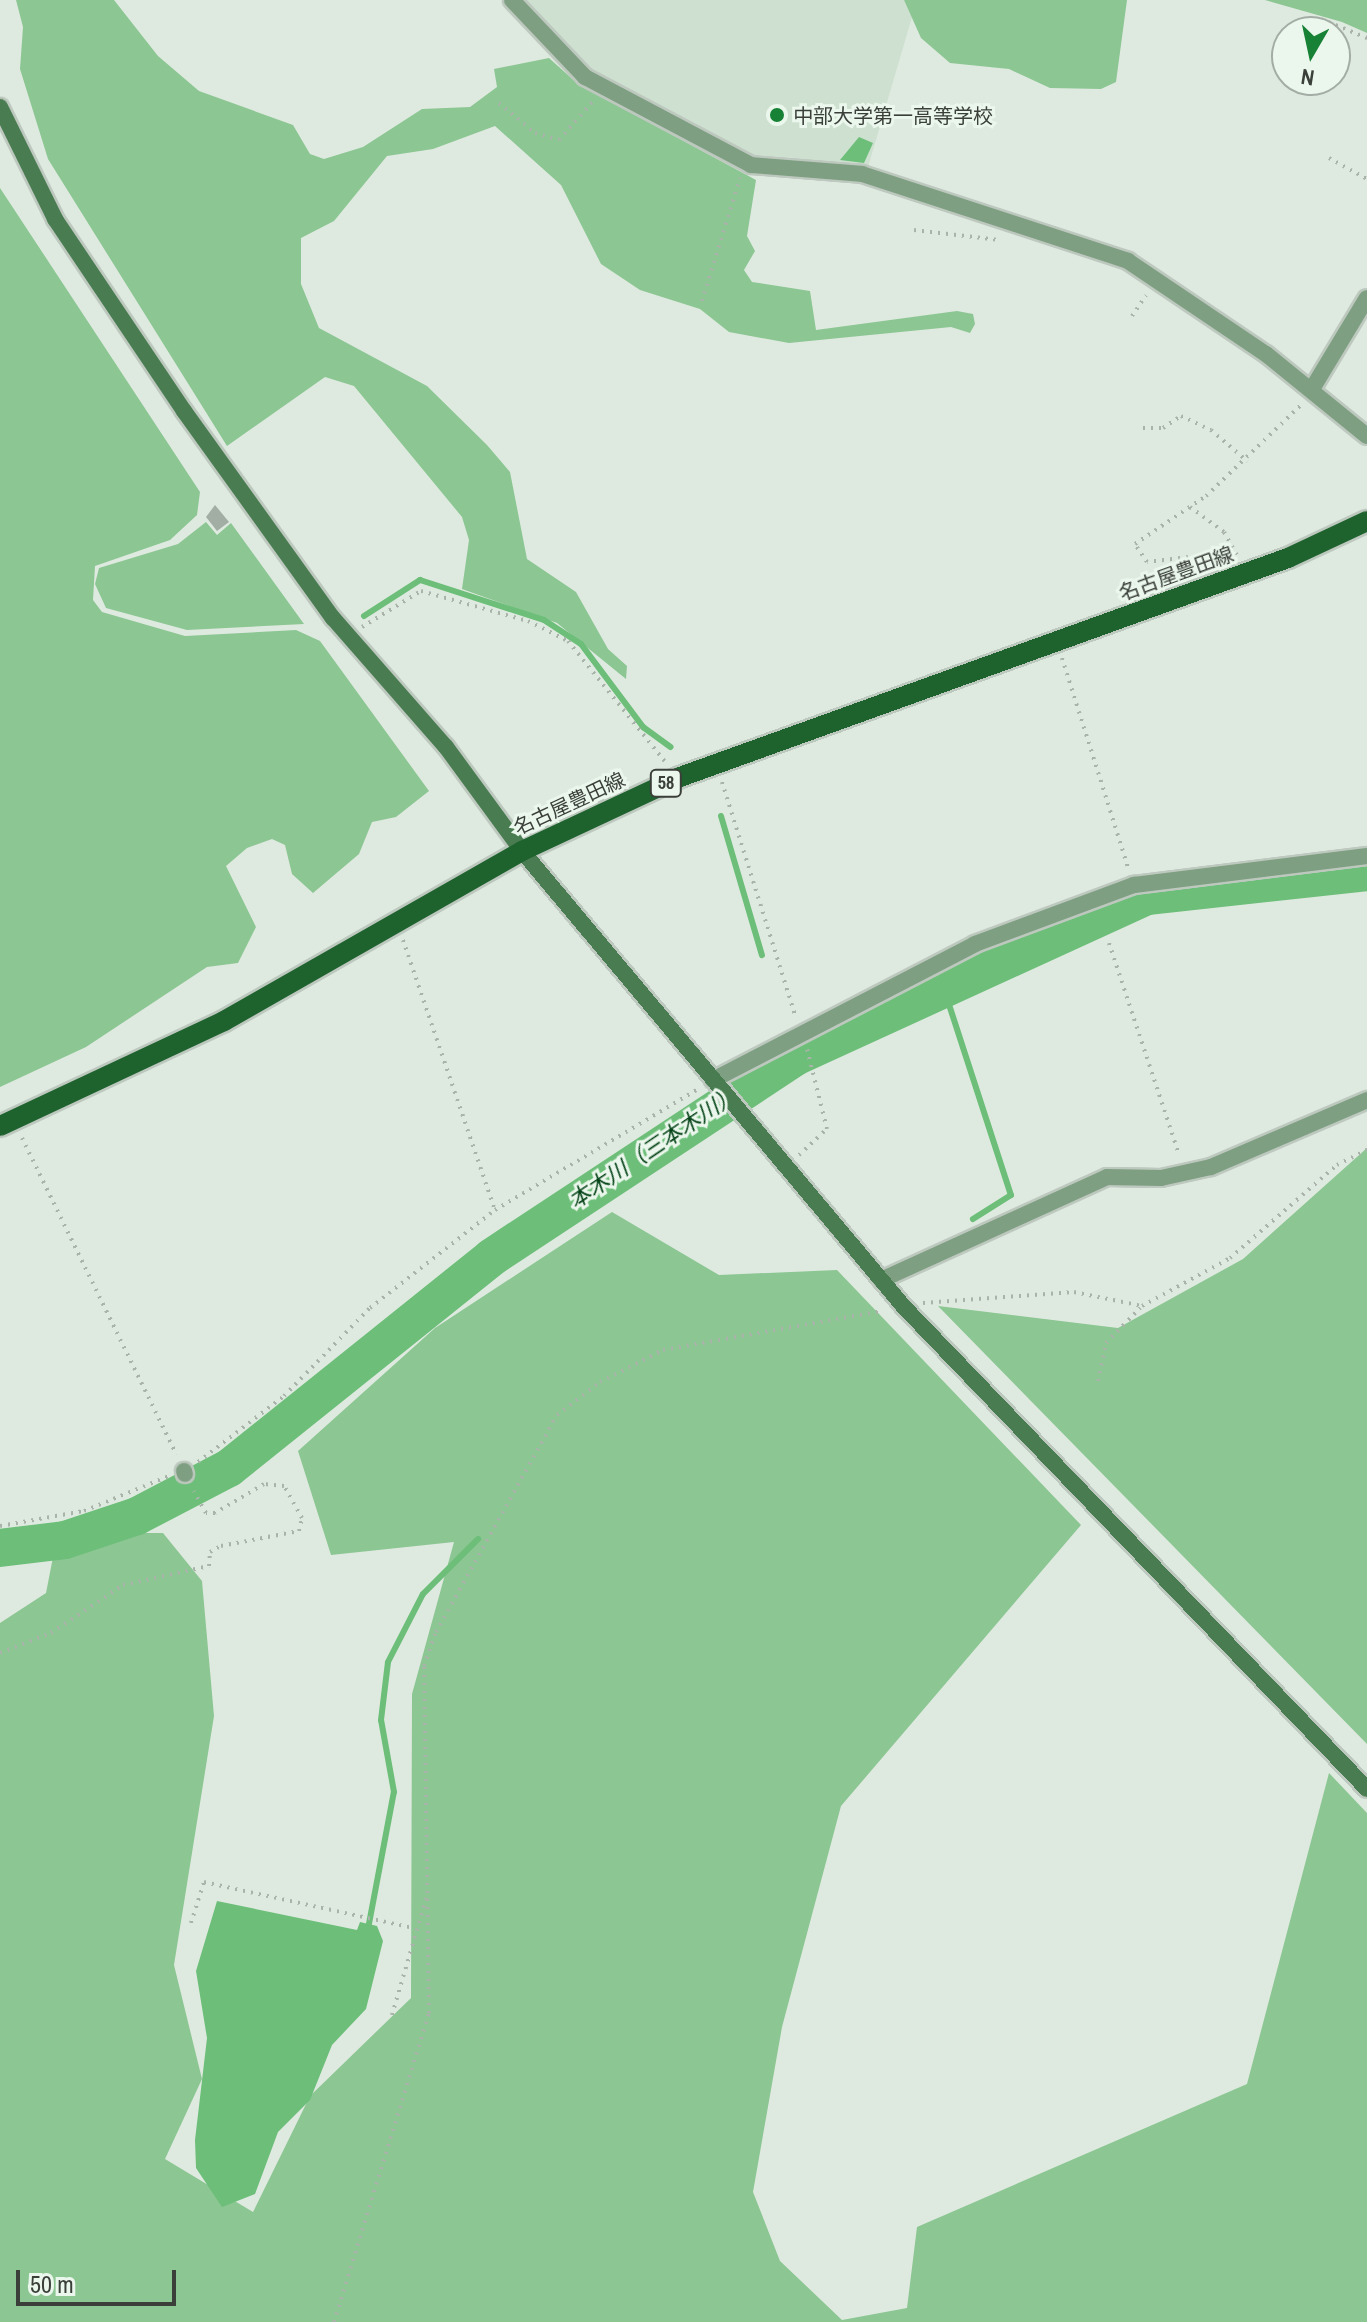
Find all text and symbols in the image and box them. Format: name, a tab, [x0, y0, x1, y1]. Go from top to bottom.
north arrow	[1271, 16, 1351, 96]
text: N	[1299, 62, 1316, 94]
place label: 中部大学第一高等学校	[793, 103, 993, 127]
marker: 中部大学第一高等学校	[768, 106, 786, 124]
street label: 名古屋豊田線	[1116, 541, 1236, 605]
street label: 名古屋豊田線	[510, 767, 628, 839]
road number: 58	[648, 769, 684, 797]
water label: 本木川（三本木川）	[564, 1082, 742, 1214]
scale bar	[20, 2254, 180, 2304]
text: 50 m	[30, 2268, 74, 2300]

